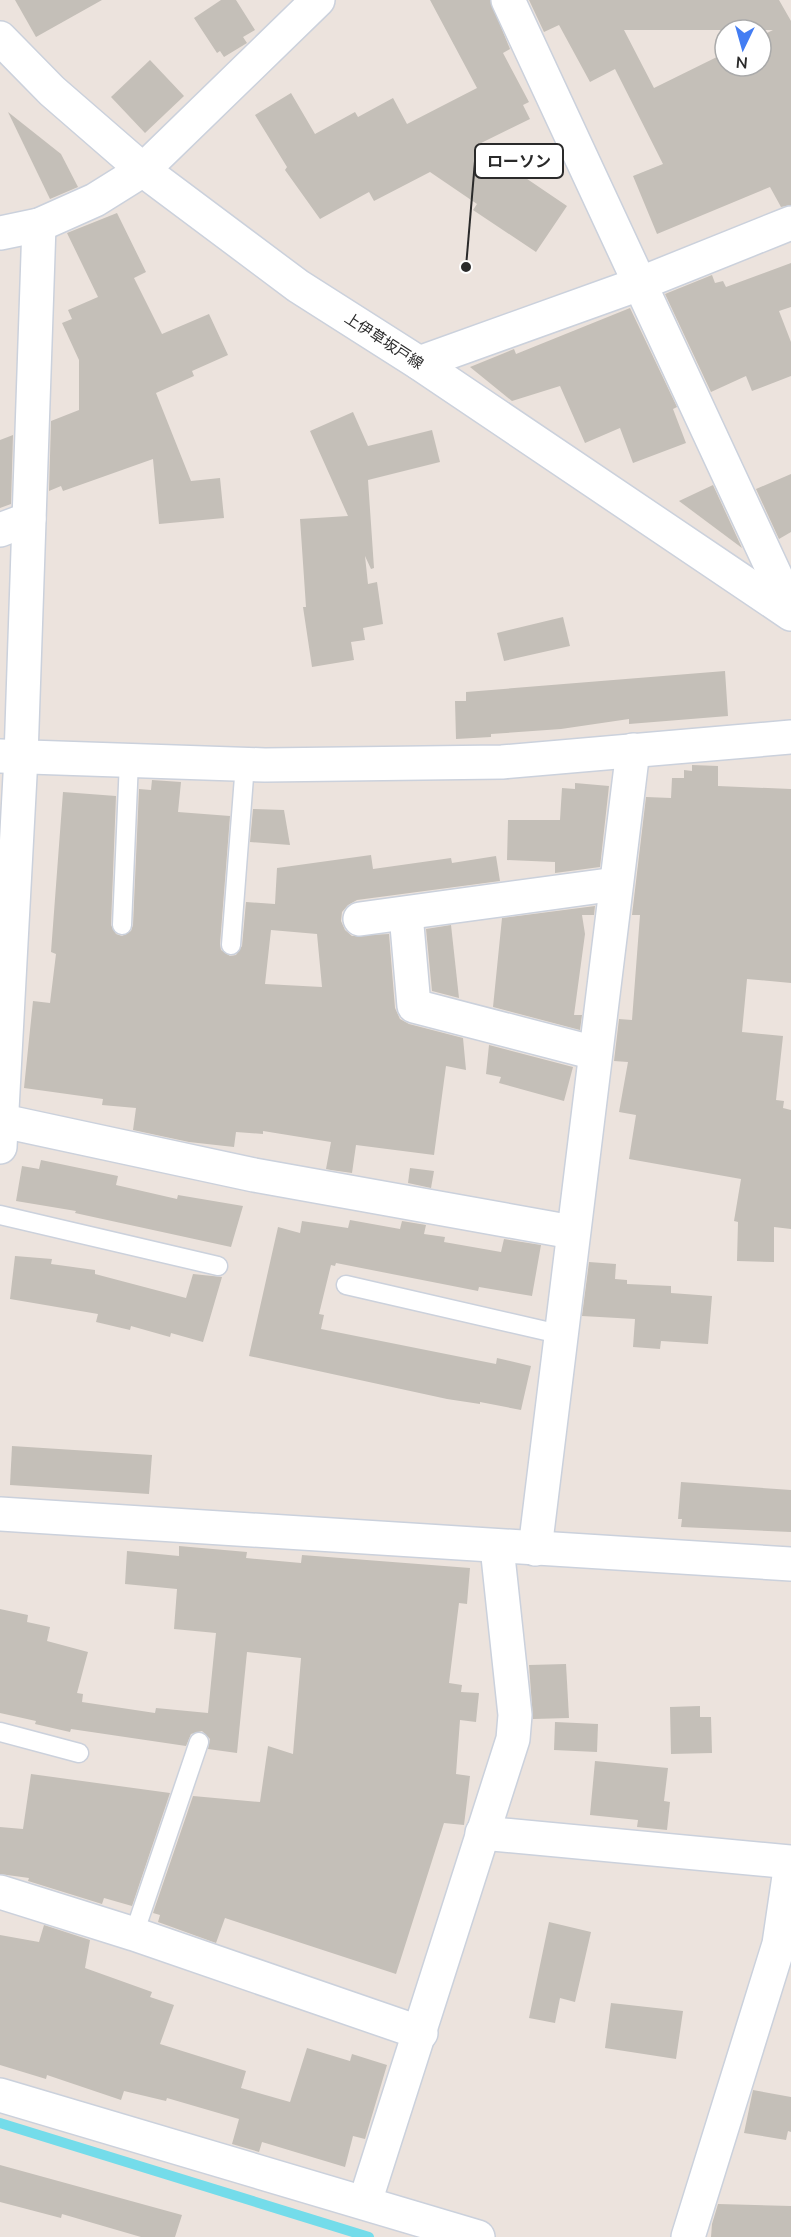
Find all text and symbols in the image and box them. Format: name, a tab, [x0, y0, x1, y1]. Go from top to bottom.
north arrow	[713, 18, 773, 78]
text: N	[735, 50, 749, 73]
callout: ローソン	[475, 144, 563, 178]
text: ローソン	[487, 151, 551, 173]
street label: 上伊草坂戸線	[341, 308, 427, 374]

